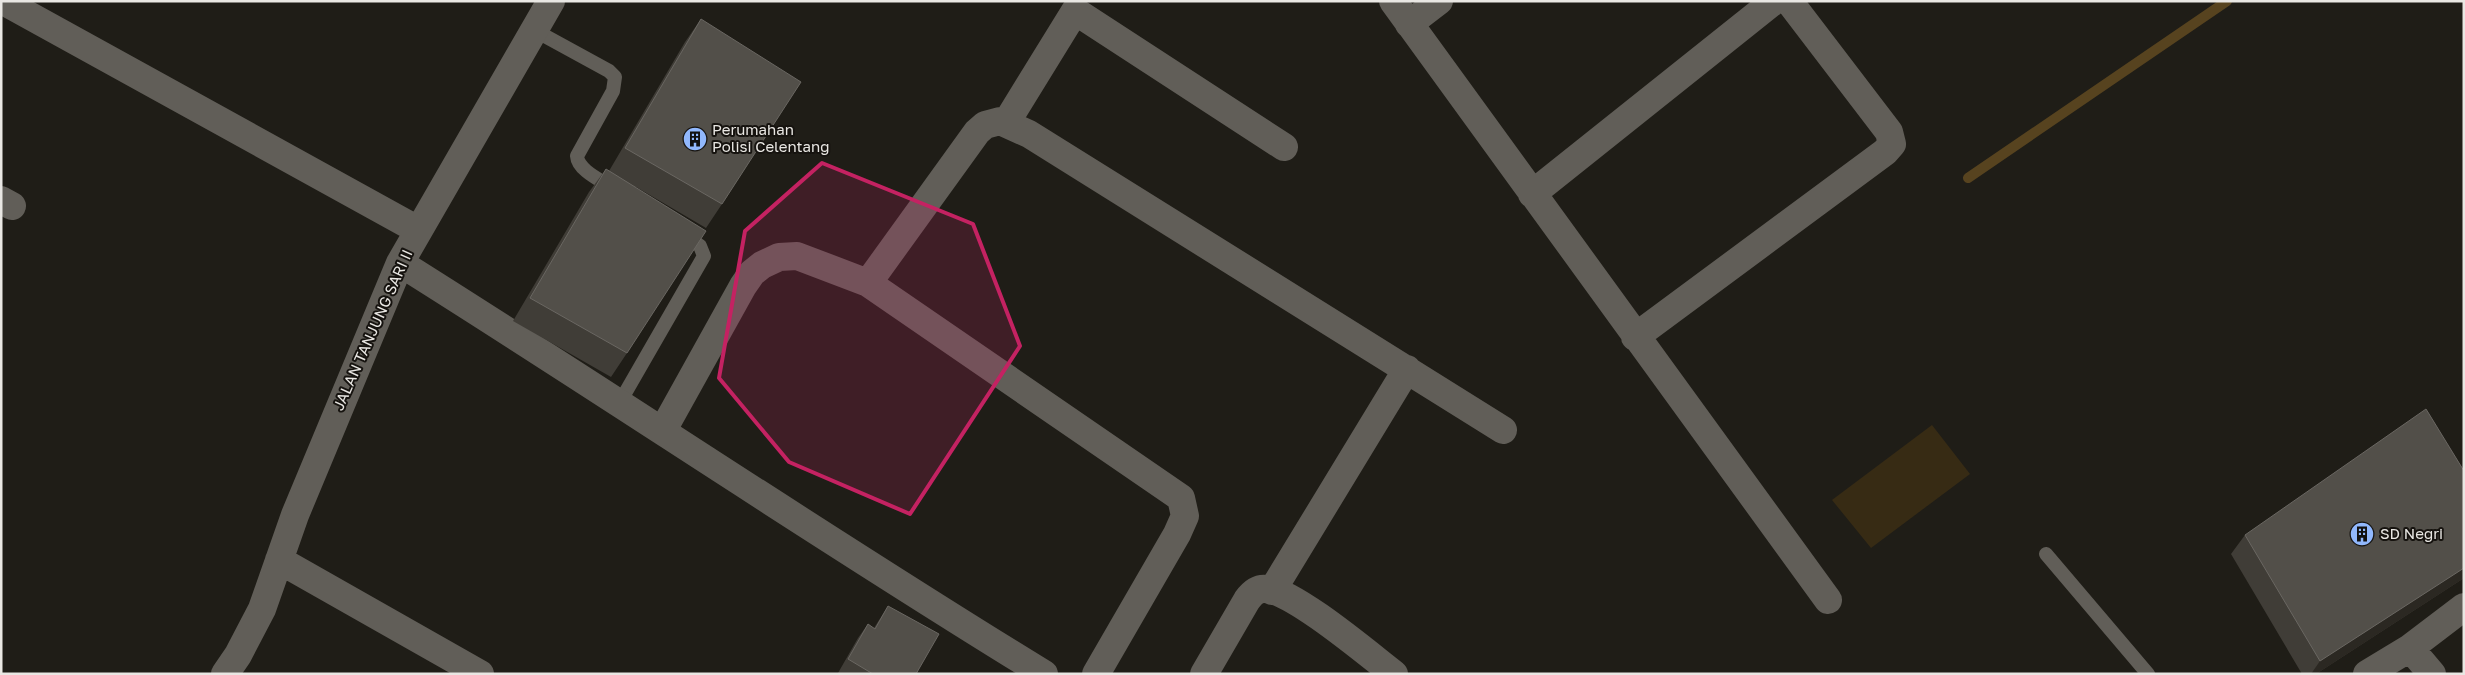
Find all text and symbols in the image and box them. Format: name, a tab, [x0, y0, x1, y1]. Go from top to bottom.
place label: Perumahan Polisi Celentang	[712, 120, 829, 155]
building icon: Perumahan Polisi Celentang	[682, 126, 708, 152]
street label: JALAN TANJUNG SARI II	[328, 246, 416, 413]
building icon: SD Negri	[2349, 521, 2375, 547]
place label: SD Negri	[2380, 524, 2443, 542]

